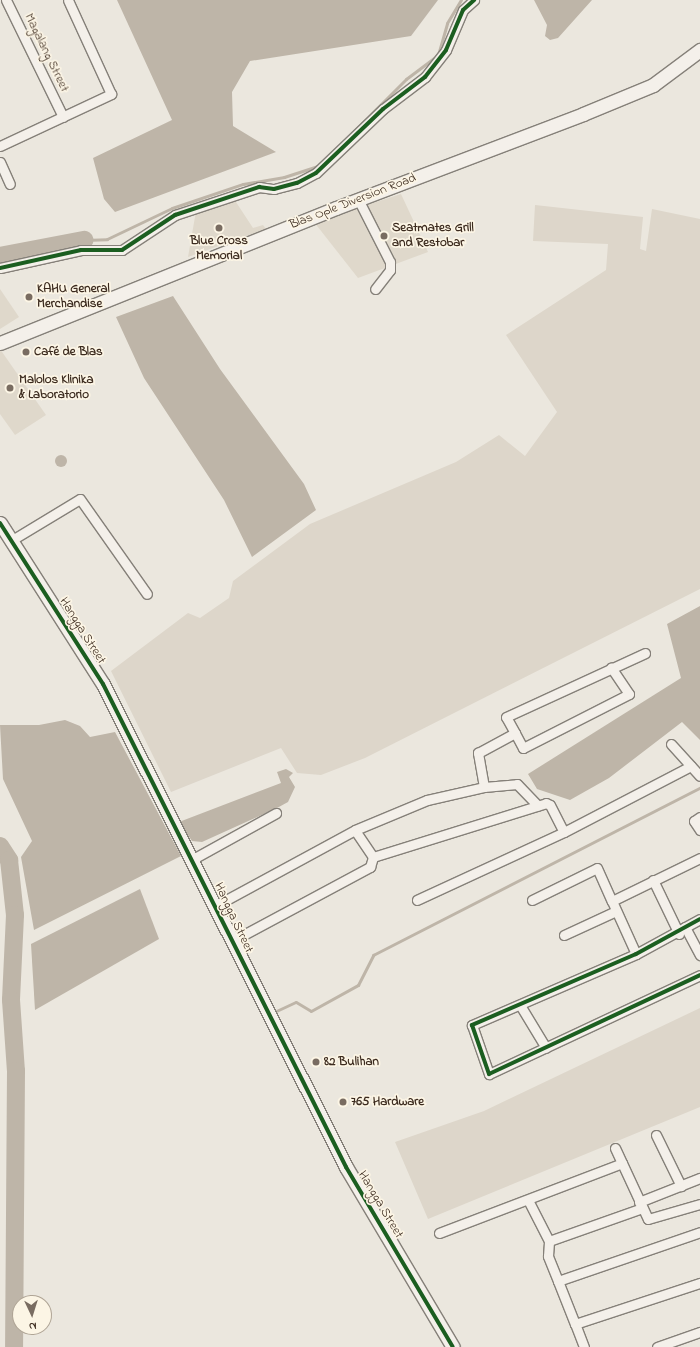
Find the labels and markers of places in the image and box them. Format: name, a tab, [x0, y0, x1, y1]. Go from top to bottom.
place label: Seatmates Grill and Restobar	[392, 221, 474, 252]
marker: Blue Cross Memorial	[214, 223, 224, 233]
marker: Seatmates Grill and Restobar	[379, 231, 389, 241]
place label: Blue Cross Memorial	[190, 234, 248, 265]
place label: KAHU General Merchandise	[37, 282, 110, 313]
marker: KAHU General Merchandise	[24, 292, 34, 302]
place label: Café de Blas	[34, 344, 103, 360]
marker: Café de Blas	[21, 347, 31, 357]
place label: Malolos Klinika & Laboratorio	[19, 373, 94, 404]
marker: Malolos Klinika & Laboratorio	[4, 382, 16, 394]
place label: 82 Bulihan	[324, 1054, 379, 1070]
marker: 82 Bulihan	[311, 1057, 321, 1067]
place label: 765 Hardware	[351, 1094, 424, 1110]
marker: 765 Hardware	[338, 1097, 348, 1107]

